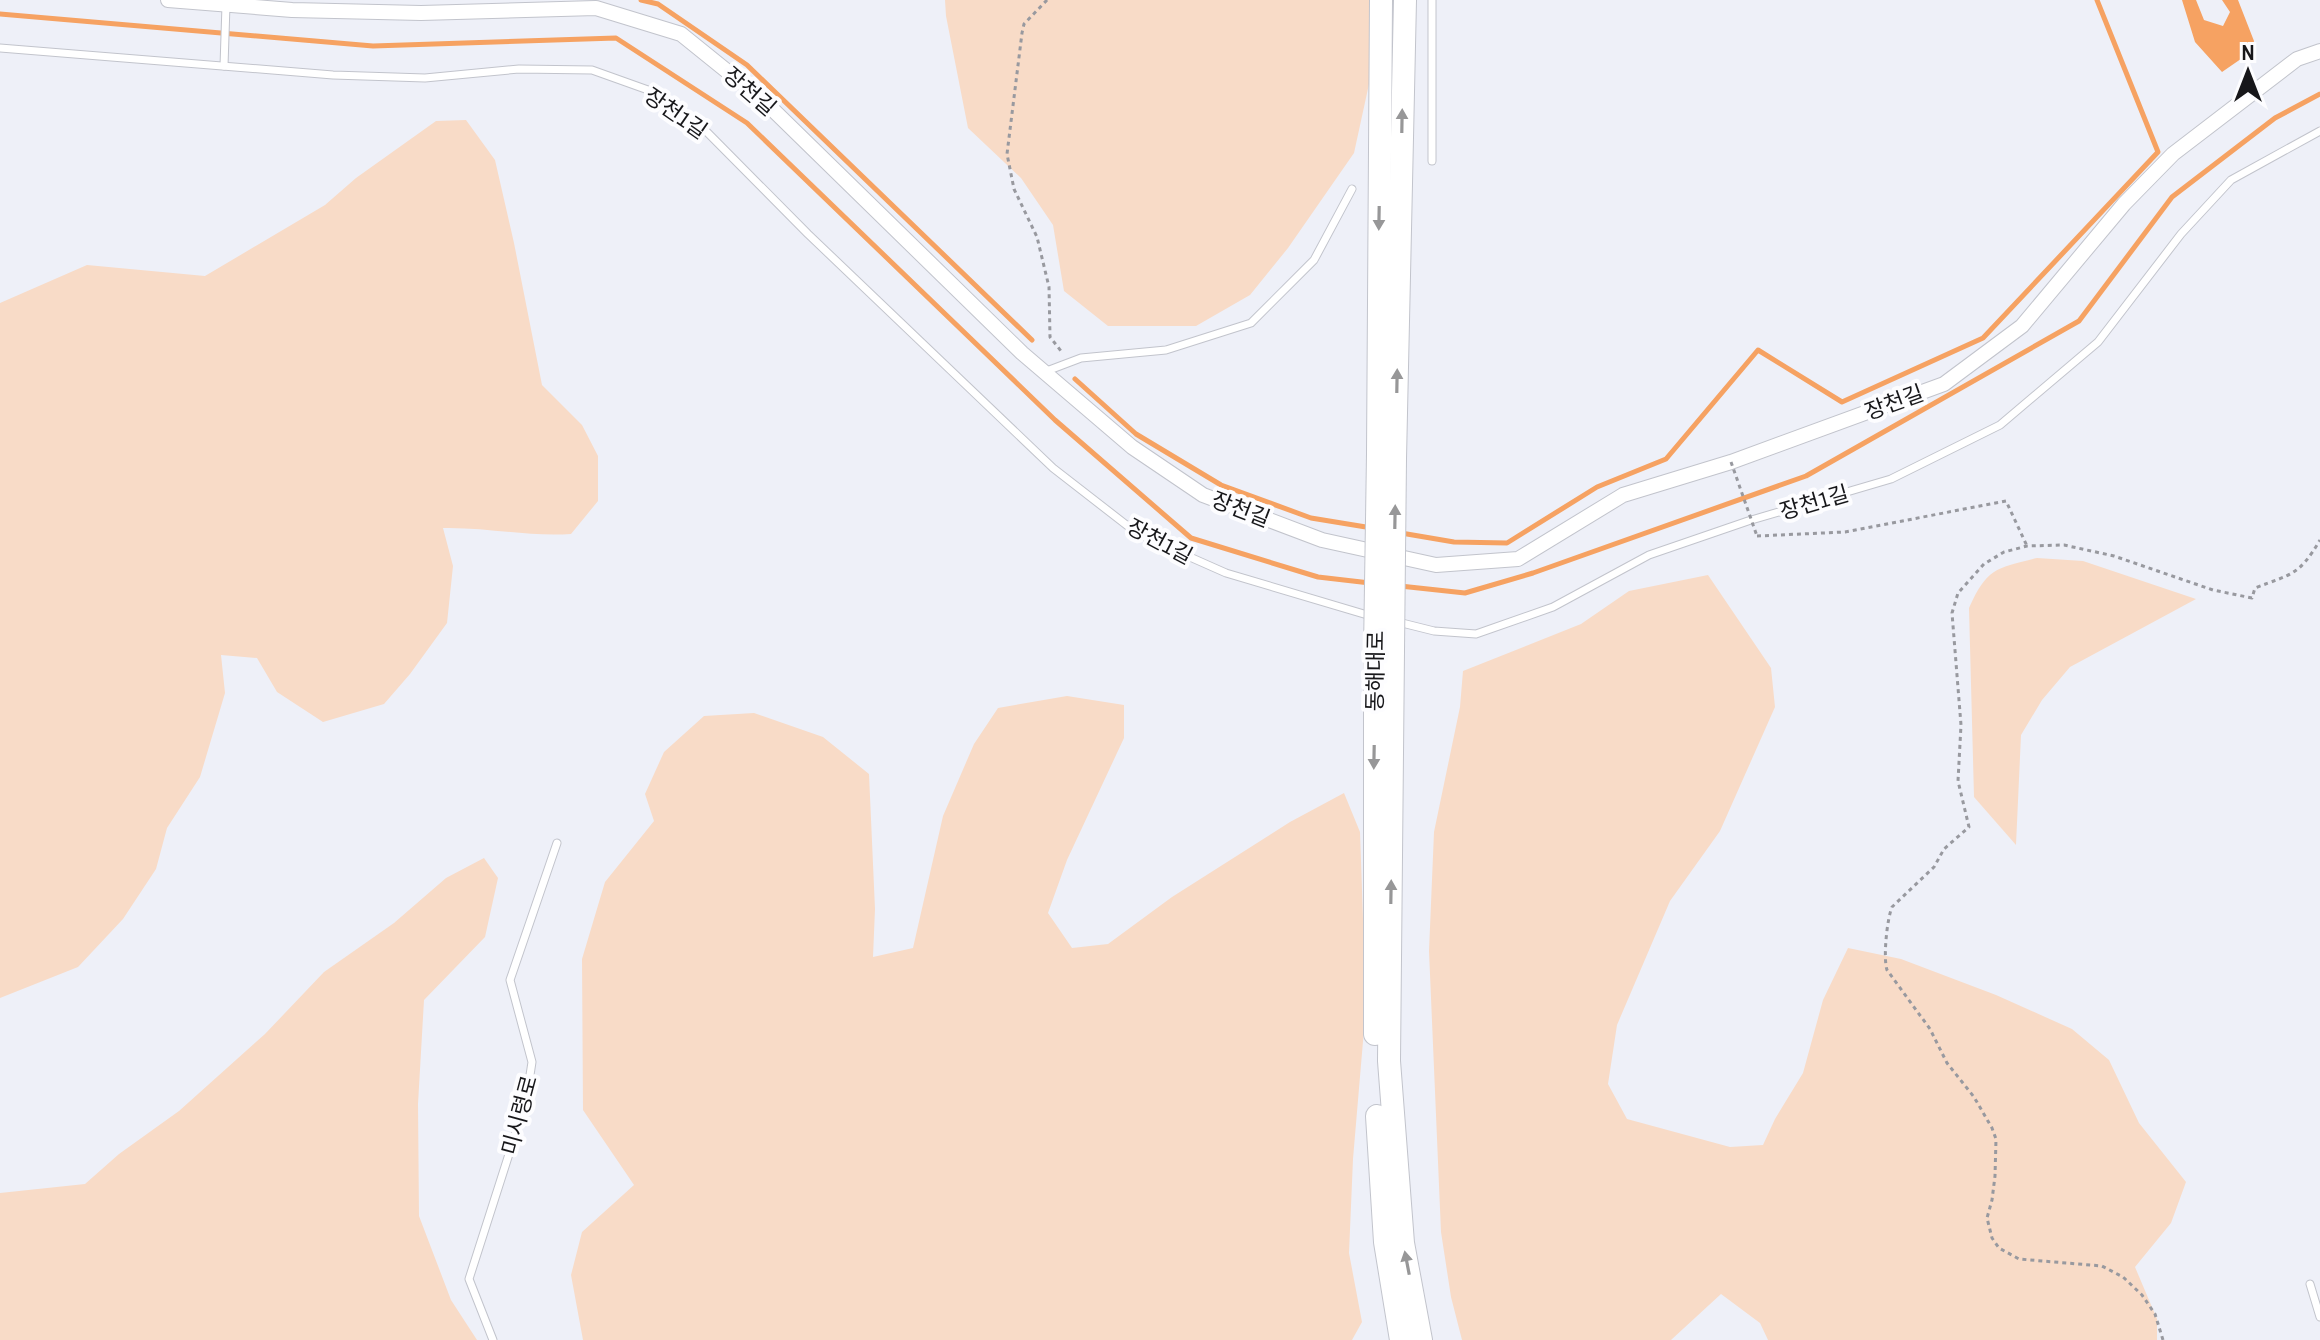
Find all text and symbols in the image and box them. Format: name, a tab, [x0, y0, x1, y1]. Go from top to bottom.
north arrow	[2208, 32, 2288, 112]
text: N	[2241, 37, 2255, 67]
street label: 장천길	[717, 60, 783, 122]
street label: 장천1길	[638, 80, 714, 146]
one-way arrow	[1396, 108, 1409, 133]
one-way arrow	[1373, 206, 1385, 231]
one-way arrow	[1391, 368, 1403, 393]
street label: 장천길	[1860, 378, 1928, 426]
street label: 장천1길	[1776, 478, 1852, 526]
street label: 장천길	[1207, 484, 1275, 534]
one-way arrow	[1389, 504, 1401, 529]
street label: 장천1길	[1122, 511, 1198, 571]
street label: 동해대로	[1359, 630, 1391, 712]
one-way arrow	[1368, 745, 1380, 770]
one-way arrow	[1385, 879, 1397, 904]
street label: 미시령로	[494, 1072, 544, 1158]
one-way arrow	[1400, 1251, 1413, 1276]

